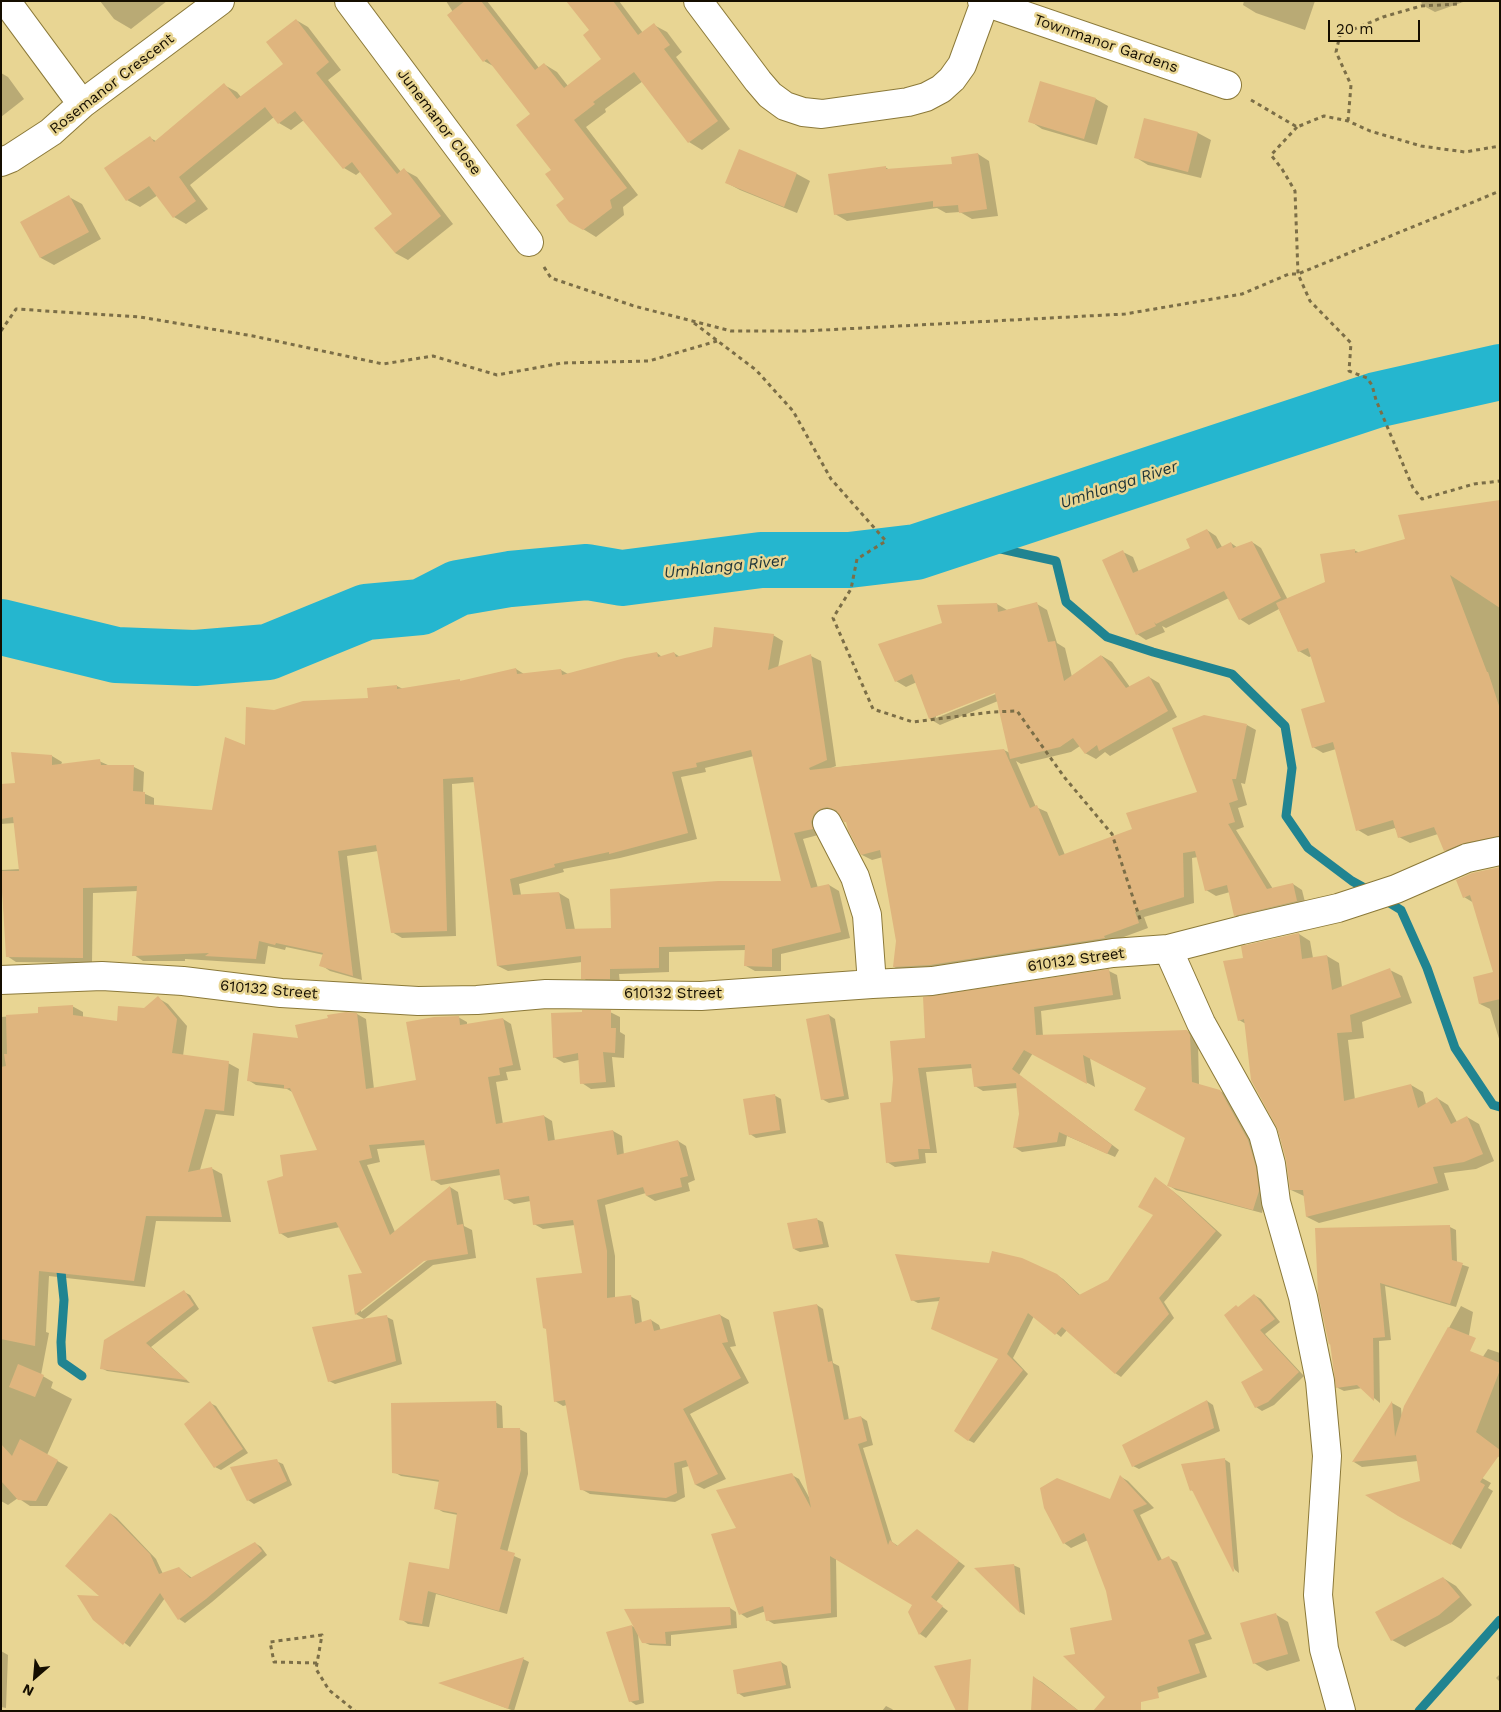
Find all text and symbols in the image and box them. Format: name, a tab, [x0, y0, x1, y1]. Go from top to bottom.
scale bar	[1331, 10, 1424, 42]
street label: Townmanor Gardens	[1032, 11, 1180, 77]
text: 20 m	[1336, 20, 1374, 38]
street label: Rosemanor Crescent	[46, 30, 178, 138]
street label: Junemanor Close	[393, 65, 485, 179]
water label: Umhlanga River	[1058, 457, 1180, 513]
water label: Umhlanga River	[663, 551, 787, 583]
street label: 610132 Street	[1026, 944, 1126, 976]
street label: 610132 Street	[219, 977, 319, 1003]
street label: 610132 Street	[624, 985, 722, 1003]
north arrow	[10, 1652, 60, 1702]
text: N	[20, 1681, 36, 1700]

